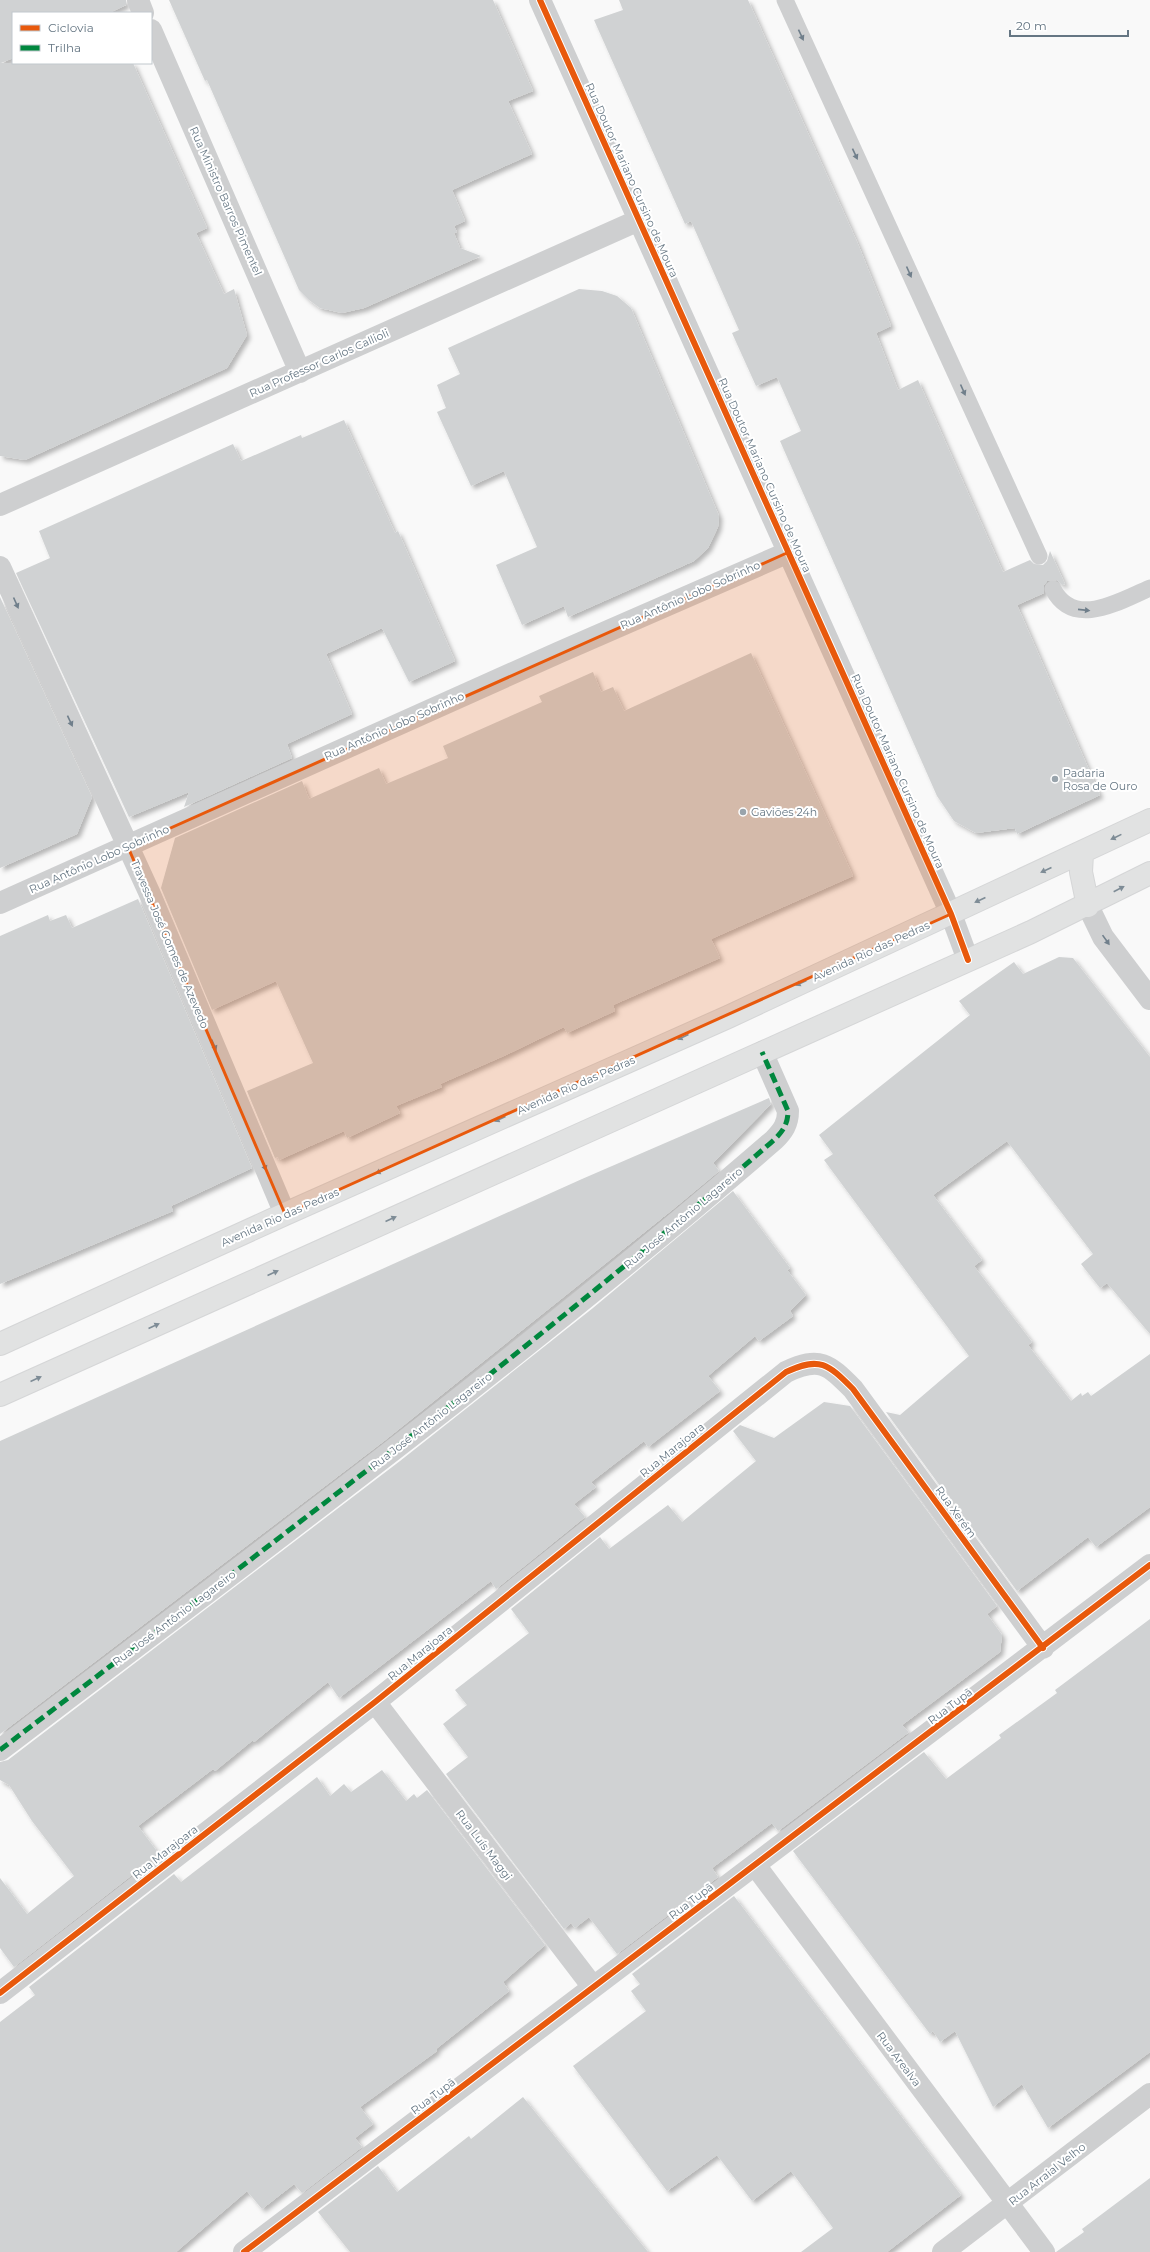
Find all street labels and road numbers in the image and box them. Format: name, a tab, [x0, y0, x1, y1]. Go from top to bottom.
street label: Rua Doutor Mariano Cursino de Moura	[583, 80, 681, 280]
street label: Rua Ministro Barros Pimentel	[187, 124, 265, 278]
street label: Rua Professor Carlos Callioli	[247, 326, 391, 400]
street label: Rua Doutor Mariano Cursino de Moura	[716, 375, 814, 575]
street label: Rua Antônio Lobo Sobrinho	[618, 558, 762, 632]
street label: Rua Doutor Mariano Cursino de Moura	[849, 671, 947, 871]
street label: Rua Antônio Lobo Sobrinho	[322, 689, 466, 763]
street label: Rua Antônio Lobo Sobrinho	[27, 822, 171, 896]
street label: Travessa José Gomes de Azevedo	[128, 857, 212, 1031]
street label: Avenida Rio das Pedras	[810, 917, 932, 984]
street label: Avenida Rio das Pedras	[515, 1052, 638, 1117]
street label: Rua José Antônio Lagareiro	[621, 1164, 745, 1272]
street label: Avenida Rio das Pedras	[219, 1184, 342, 1249]
street label: Rua José Antônio Lagareiro	[367, 1369, 495, 1473]
street label: Rua Marajoara	[637, 1420, 707, 1480]
street label: Rua Xerém	[932, 1483, 980, 1541]
street label: Rua José Antônio Lagareiro	[110, 1567, 238, 1669]
street label: Rua Marajoara	[385, 1623, 455, 1683]
street label: Rua Tupã	[925, 1685, 975, 1727]
street label: Rua Luís Maggi	[453, 1807, 515, 1883]
street label: Rua Marajoara	[130, 1822, 200, 1882]
street label: Rua Tupã	[666, 1880, 716, 1922]
street label: Rua Arealva	[874, 2029, 924, 2089]
street label: Rua Tupã	[408, 2075, 458, 2117]
street label: Rua Arraial Velho	[1006, 2140, 1088, 2208]

